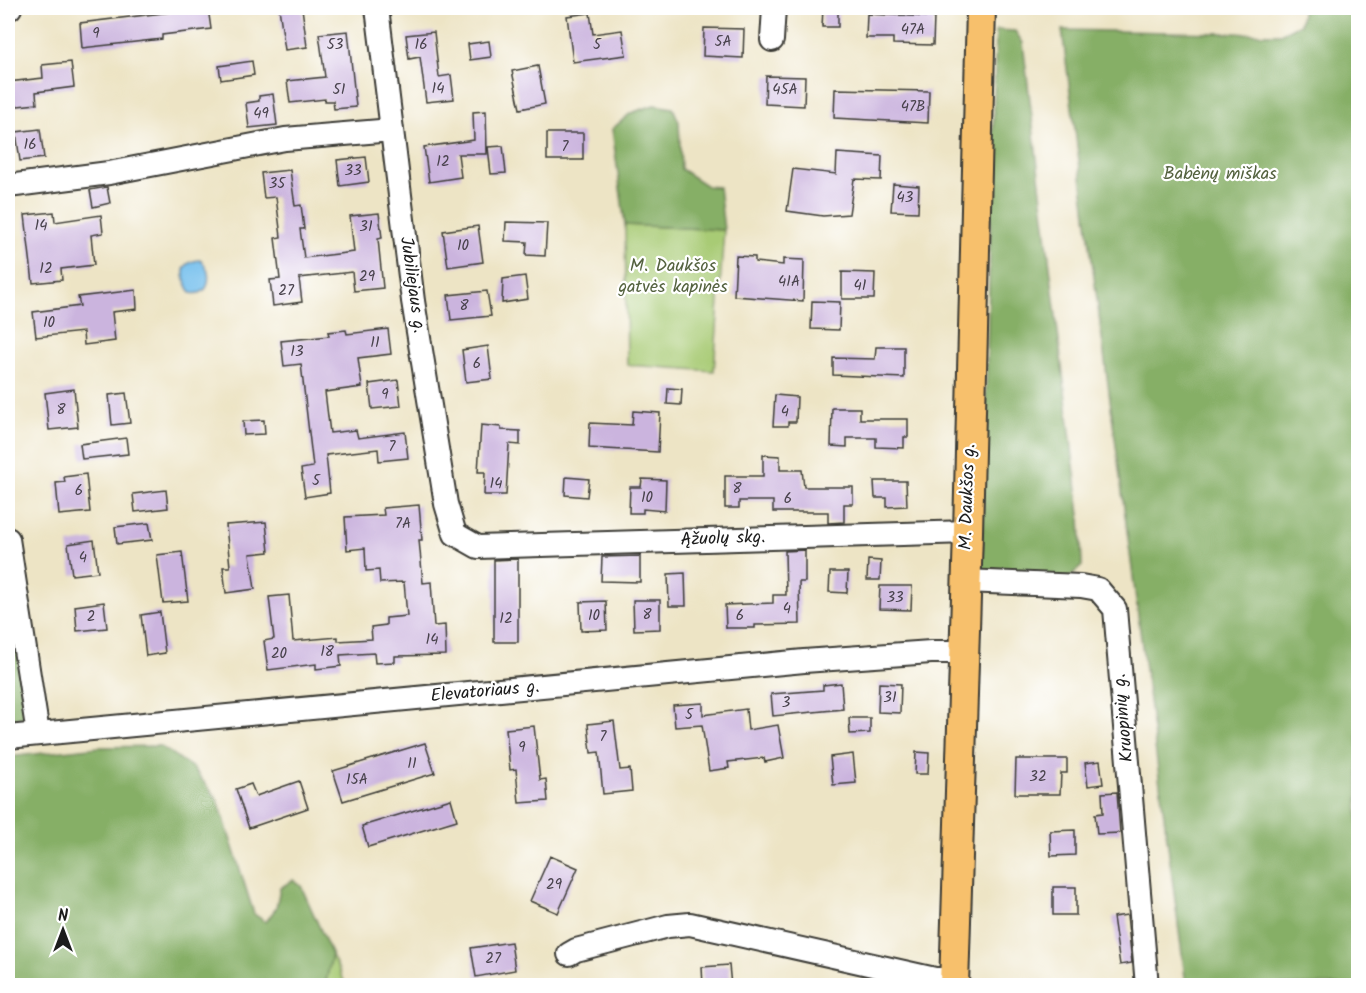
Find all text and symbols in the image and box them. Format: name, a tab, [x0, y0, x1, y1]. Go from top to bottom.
house number: 47A	[901, 18, 925, 42]
house number: 9	[92, 22, 100, 46]
house number: 5A	[714, 30, 732, 54]
house number: 53	[327, 33, 344, 57]
house number: 16	[414, 33, 428, 57]
house number: 5	[593, 33, 602, 57]
house number: 14	[432, 77, 444, 101]
house number: 51	[333, 78, 346, 102]
house number: 45A	[772, 78, 798, 102]
house number: 47B	[901, 95, 925, 119]
house number: 49	[253, 102, 269, 126]
house number: 16	[23, 133, 37, 157]
house number: 7	[562, 135, 570, 159]
house number: 12	[436, 150, 450, 174]
house number: 33	[344, 159, 362, 183]
park label: Babėnų miškas	[1163, 160, 1277, 189]
house number: 35	[269, 172, 286, 196]
house number: 43	[897, 186, 914, 210]
house number: 14	[35, 214, 47, 238]
house number: 31	[359, 215, 373, 239]
house number: 10	[457, 234, 470, 258]
street label: Jubiliejaus g.	[391, 235, 433, 335]
park label: M. Daukšos gatvės kapinės	[617, 252, 728, 302]
house number: 12	[39, 257, 53, 281]
house number: 29	[359, 265, 376, 289]
house number: 41A	[778, 270, 800, 294]
house number: 41	[854, 274, 867, 298]
house number: 27	[278, 279, 295, 303]
house number: 8	[459, 294, 469, 318]
house number: 10	[43, 311, 56, 335]
house number: 11	[370, 331, 380, 355]
house number: 13	[290, 340, 304, 364]
house number: 6	[473, 352, 481, 376]
house number: 9	[381, 383, 389, 407]
house number: 8	[56, 398, 66, 422]
house number: 4	[781, 400, 789, 424]
house number: 7	[389, 435, 397, 459]
street label: M. Daukšos g.	[952, 443, 984, 551]
house number: 5	[312, 469, 321, 493]
house number: 14	[490, 472, 502, 496]
house number: 8	[732, 477, 742, 501]
house number: 6	[75, 479, 83, 503]
house number: 10	[641, 486, 654, 510]
house number: 6	[784, 487, 792, 511]
house number: 7A	[395, 512, 411, 536]
street label: Ąžuolų skg.	[680, 523, 766, 555]
house number: 4	[79, 546, 87, 570]
house number: 33	[886, 586, 904, 610]
house number: 4	[783, 597, 791, 621]
house number: 8	[642, 603, 652, 627]
house number: 10	[588, 604, 601, 628]
house number: 6	[736, 604, 744, 628]
house number: 2	[87, 605, 95, 629]
house number: 12	[499, 607, 513, 631]
house number: 14	[426, 628, 438, 652]
house number: 18	[320, 640, 335, 664]
house number: 20	[271, 642, 288, 666]
street label: Kruopinių g.	[1106, 672, 1142, 764]
street label: Elevatoriaus g.	[429, 673, 541, 711]
house number: 31	[883, 686, 897, 710]
house number: 3	[782, 691, 791, 715]
house number: 5	[685, 703, 694, 727]
house number: 7	[600, 725, 608, 749]
house number: 9	[518, 736, 526, 760]
house number: 11	[407, 752, 417, 776]
house number: 32	[1029, 765, 1047, 789]
house number: 15A	[346, 768, 368, 792]
house number: 29	[546, 873, 563, 897]
north arrow	[33, 900, 93, 960]
text: N	[58, 904, 68, 929]
house number: 27	[485, 947, 502, 971]

